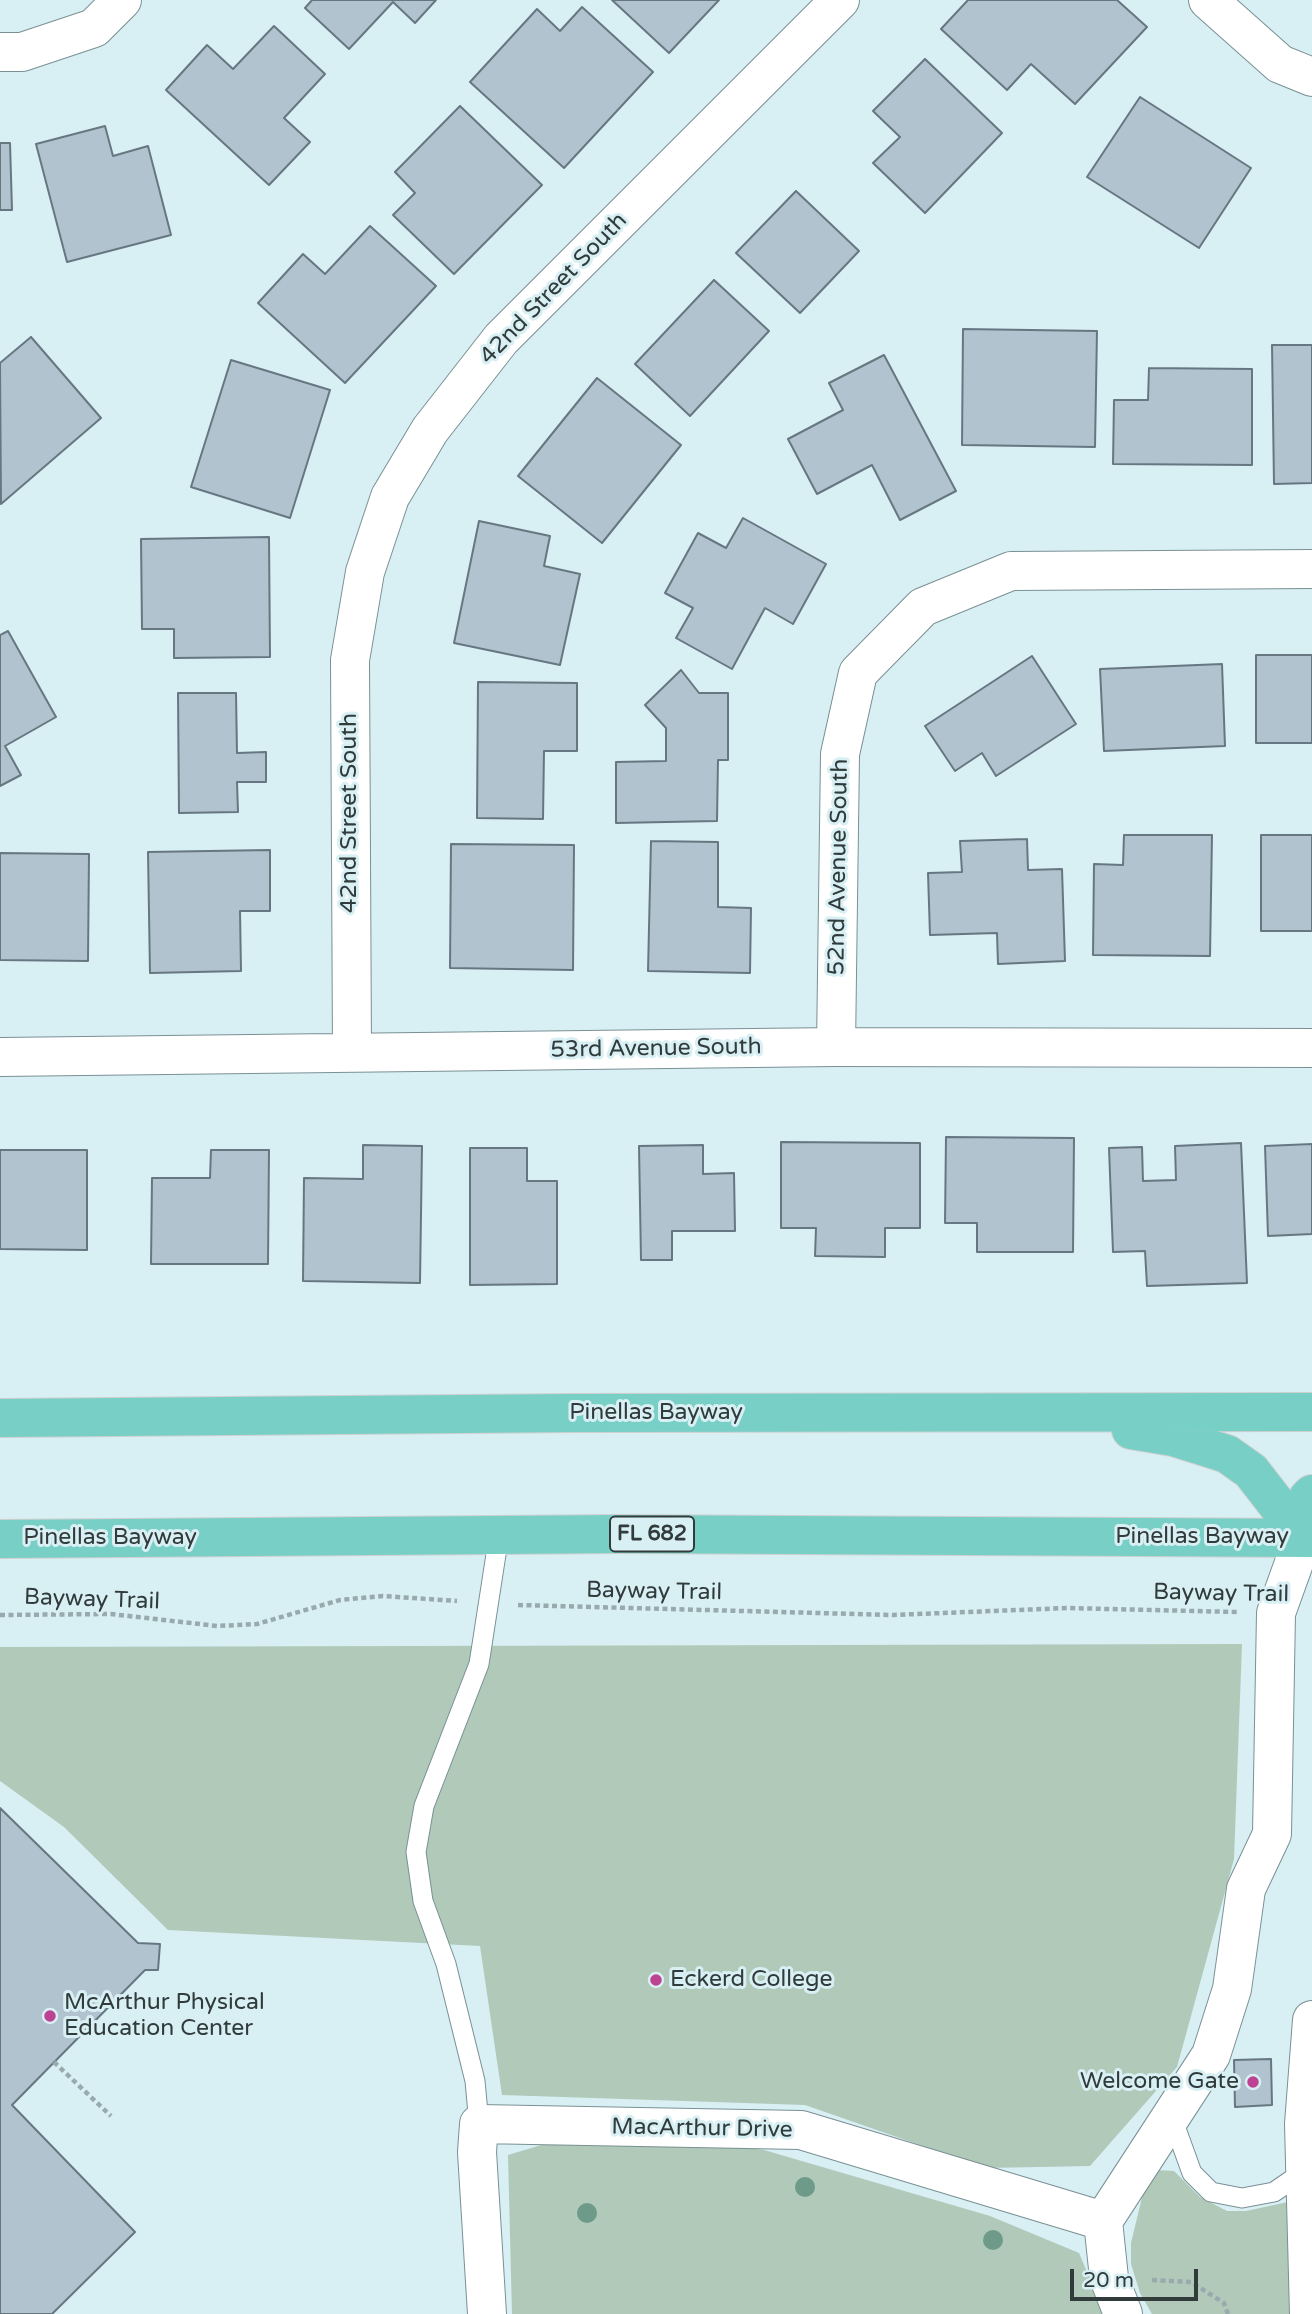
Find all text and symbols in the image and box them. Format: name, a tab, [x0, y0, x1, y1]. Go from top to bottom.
street label: 42nd Street South	[475, 207, 633, 371]
street label: 42nd Street South	[336, 713, 364, 913]
street label: 52nd Avenue South	[823, 758, 855, 976]
street label: 53rd Avenue South	[550, 1033, 762, 1065]
street label: Pinellas Bayway	[569, 1399, 743, 1427]
road number: FL 682	[610, 1516, 694, 1552]
street label: Pinellas Bayway	[1115, 1523, 1289, 1551]
street label: Pinellas Bayway	[23, 1524, 197, 1552]
street label: Bayway Trail	[586, 1577, 722, 1607]
street label: Bayway Trail	[1153, 1579, 1289, 1609]
street label: Bayway Trail	[24, 1584, 160, 1616]
place label: Eckerd College	[670, 1966, 833, 1994]
marker: Eckerd College	[648, 1972, 664, 1988]
place label: McArthur Physical Education Center	[64, 1989, 265, 2043]
marker: McArthur Physical Education Center	[42, 2008, 58, 2024]
place label: Welcome Gate	[1080, 2068, 1239, 2096]
marker: Welcome Gate	[1245, 2074, 1261, 2090]
street label: MacArthur Drive	[611, 2114, 793, 2144]
scale bar	[1074, 2254, 1202, 2298]
text: 20 m	[1083, 2268, 1134, 2293]

